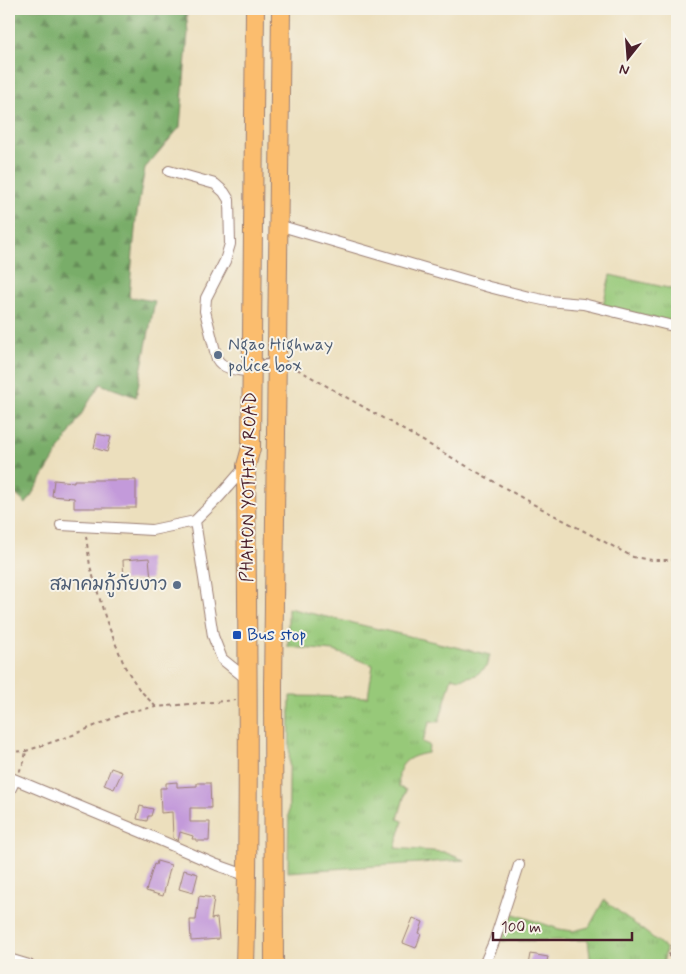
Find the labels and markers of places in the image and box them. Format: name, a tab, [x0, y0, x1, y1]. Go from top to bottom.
place label: Ngao Highway police box	[228, 333, 333, 378]
marker: Ngao Highway police box	[212, 349, 224, 361]
place label: สมาคมกู้ภัยงาว	[50, 572, 167, 598]
marker: สมาคมกู้ภัยงาว	[171, 579, 183, 591]
place label: Bus stop	[247, 623, 307, 647]
marker: Bus stop	[231, 629, 243, 641]

